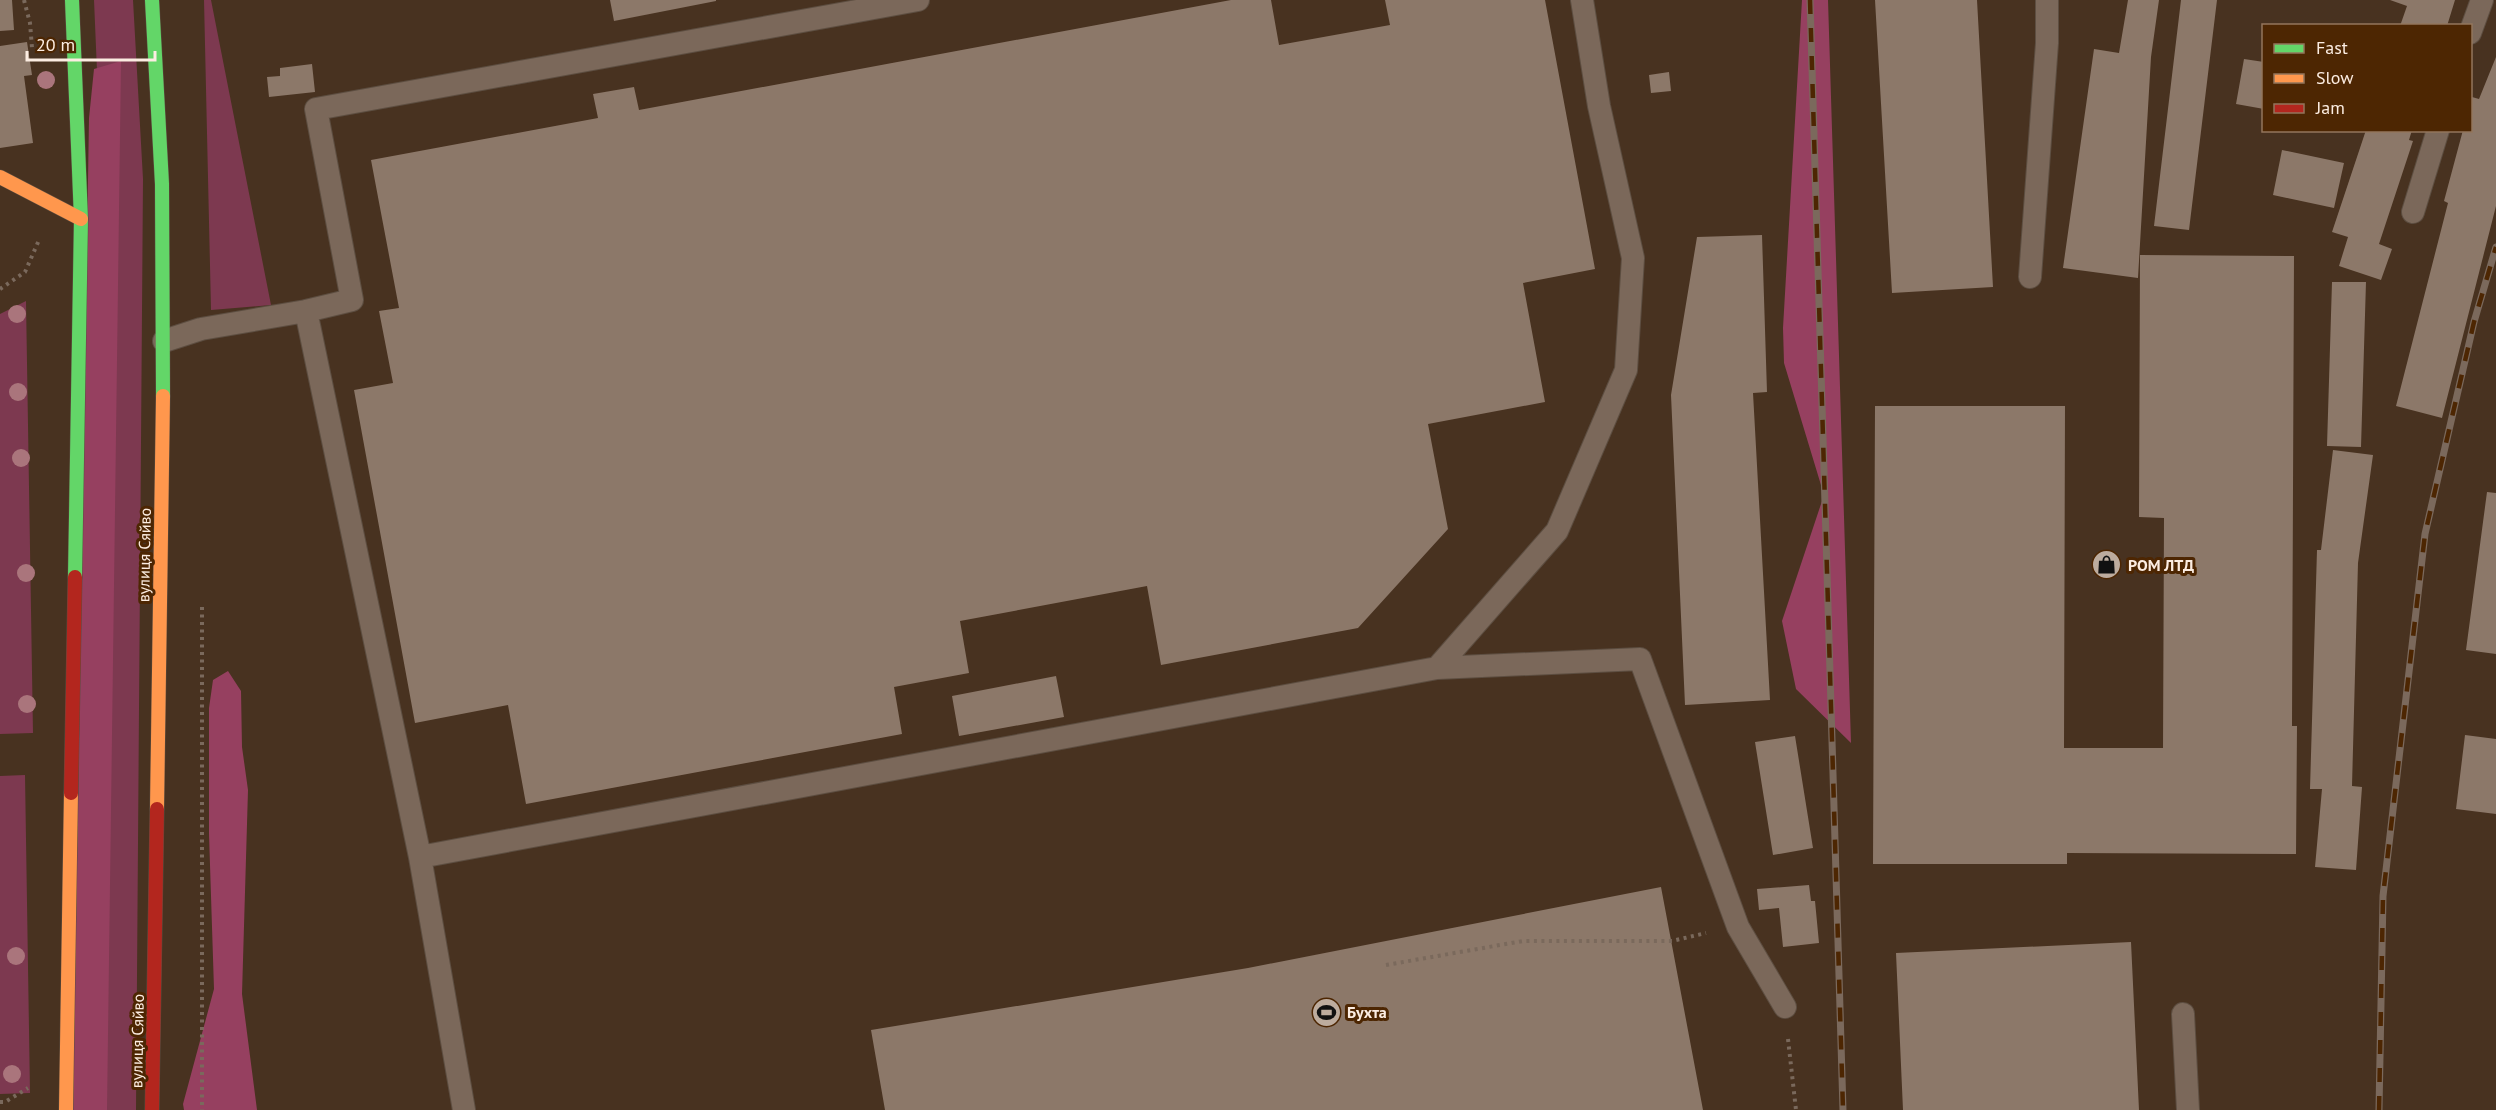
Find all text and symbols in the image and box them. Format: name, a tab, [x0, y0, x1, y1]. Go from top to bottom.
scale bar	[27, 24, 154, 62]
legend	[2262, 24, 2472, 132]
text: 20 m	[36, 33, 75, 56]
text: Fast	[2316, 36, 2348, 59]
text: Slow	[2316, 66, 2354, 89]
text: Jam	[2315, 96, 2345, 119]
street label: вулиця Сяйво	[133, 508, 155, 602]
shop icon: РОМ ЛТД	[2091, 549, 2123, 581]
place label: РОМ ЛТД	[2128, 555, 2194, 575]
street label: вулиця Сяйво	[126, 994, 148, 1088]
sports icon: Бухта	[1310, 996, 1342, 1028]
place label: Бухта	[1347, 1002, 1387, 1022]

